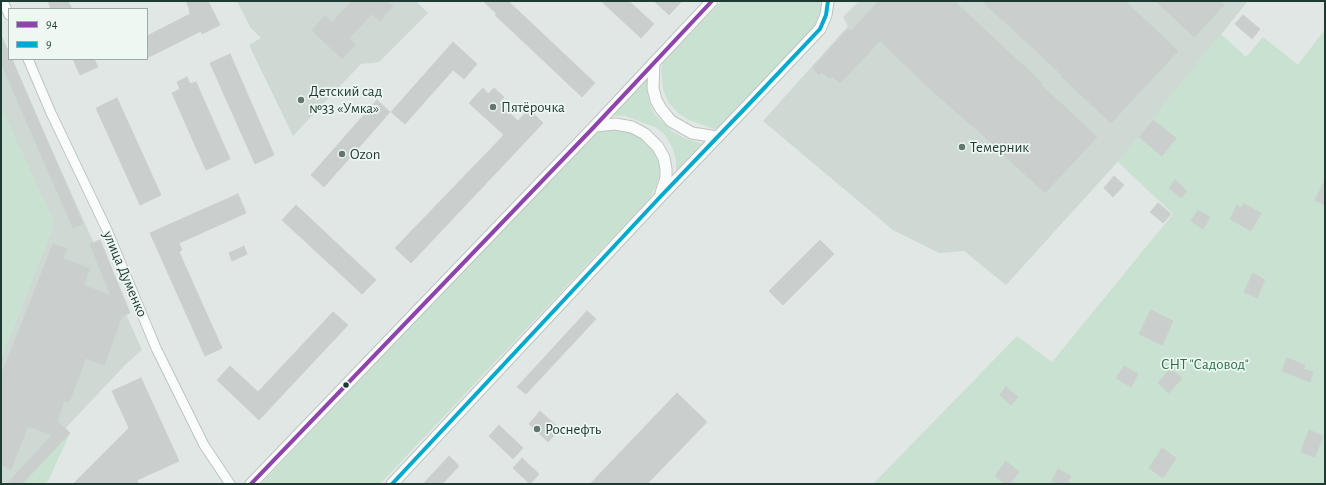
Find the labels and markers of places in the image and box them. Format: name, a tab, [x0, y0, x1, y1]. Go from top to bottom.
place label: Детский сад №33 «Умка»	[309, 82, 382, 117]
marker: Детский сад №33 «Умка»	[296, 95, 306, 105]
place label: Пятёрочка	[501, 98, 565, 116]
marker: Пятёрочка	[488, 102, 498, 112]
place label: Темерник	[970, 138, 1029, 156]
marker: Темерник	[957, 142, 967, 152]
place label: Ozon	[350, 145, 380, 163]
marker: Ozon	[337, 149, 347, 159]
unlabelled marker	[341, 380, 351, 390]
place label: Роснефть	[545, 420, 601, 438]
marker: Роснефть	[532, 424, 542, 434]

